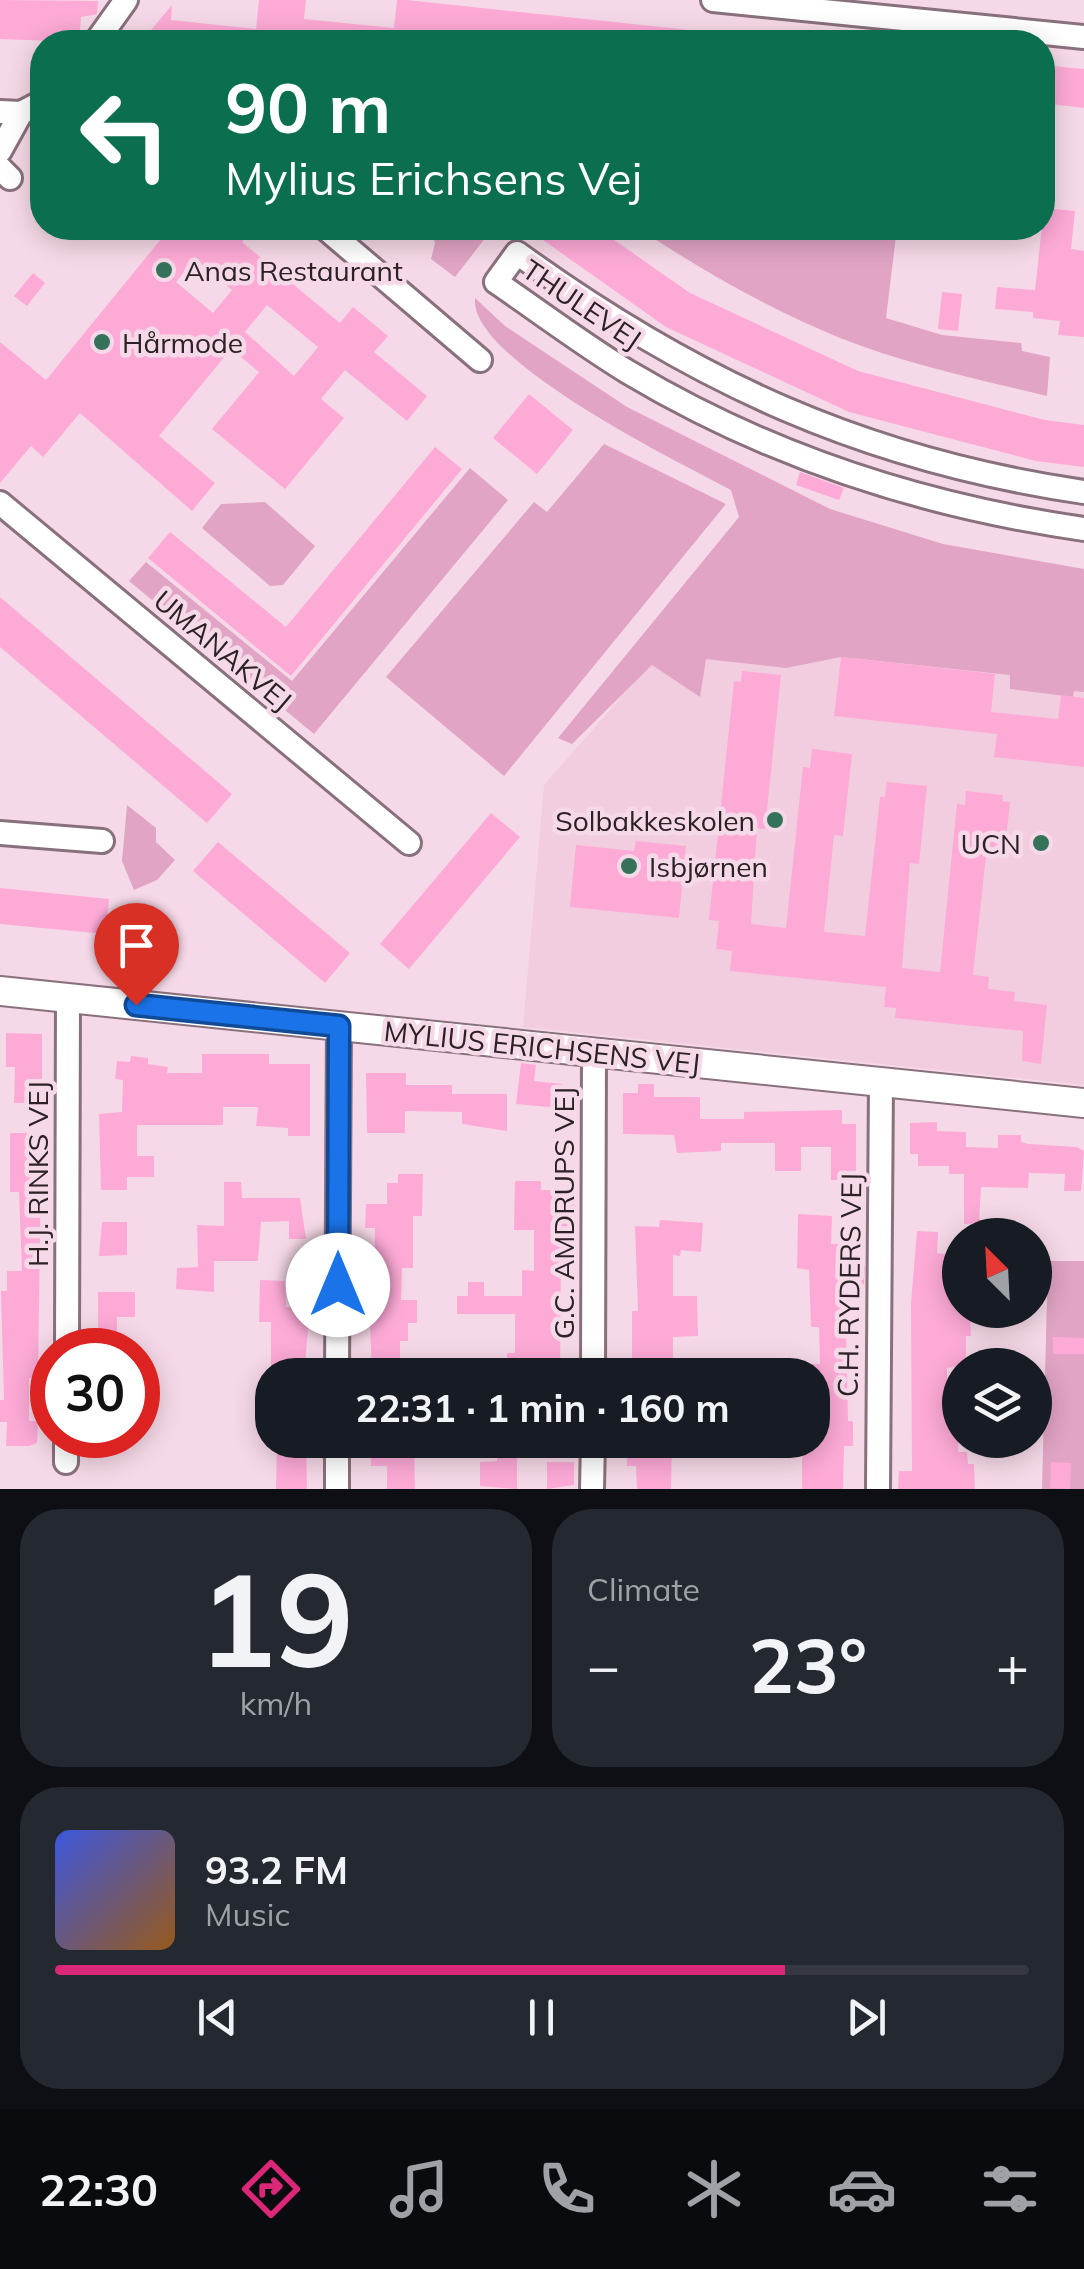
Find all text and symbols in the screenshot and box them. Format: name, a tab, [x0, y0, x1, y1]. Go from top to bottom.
text: 90 m	[225, 63, 391, 151]
icon: left	[60, 70, 190, 200]
text: Mylius Erichsens Vej	[225, 150, 642, 206]
street label: THULEVEJ	[516, 252, 648, 356]
place label: Anas Restaurant	[184, 253, 403, 288]
marker: Anas Restaurant	[153, 259, 175, 281]
place label: Hårmode	[122, 325, 243, 360]
marker: Hårmode	[91, 331, 113, 353]
street label: UMANAKVEJ	[147, 582, 299, 718]
place label: Solbakkeskolen	[555, 803, 755, 838]
marker: Solbakkeskolen	[764, 809, 786, 831]
place label: UCN	[960, 826, 1021, 861]
marker: UCN	[1030, 832, 1052, 854]
place label: Isbjørnen	[649, 849, 768, 884]
marker: Isbjørnen	[618, 855, 640, 877]
pin	[94, 903, 179, 1006]
icon: arrive	[109, 918, 164, 973]
street label: MYLIUS ERICHSENS VEJ	[382, 1013, 702, 1081]
street label: H.J. RINKS VEJ	[20, 1081, 55, 1267]
street label: G.C. AMDRUPS VEJ	[546, 1087, 581, 1339]
street label: C.H. RYDERS VEJ	[830, 1173, 868, 1397]
north arrow	[942, 1218, 1052, 1328]
map controls	[942, 1218, 1052, 1458]
position arrow	[286, 1233, 390, 1337]
speed limit sign: 30	[30, 1328, 160, 1458]
button: layers	[942, 1348, 1052, 1458]
text: 22:31 · 1 min · 160 m	[355, 1384, 730, 1432]
text: 19	[198, 1536, 354, 1700]
text: Climate	[587, 1569, 700, 1609]
text: 23°	[749, 1618, 867, 1712]
text: −	[587, 1631, 620, 1700]
text: +	[996, 1631, 1029, 1700]
text: km/h	[240, 1683, 312, 1723]
text: 93.2 FM	[205, 1846, 348, 1894]
text: Music	[205, 1894, 290, 1934]
icon: previous	[190, 1990, 245, 2045]
icon: pause	[514, 1990, 569, 2045]
icon: next	[839, 1990, 894, 2045]
icon: directions	[236, 2154, 306, 2224]
icon: music	[384, 2154, 454, 2224]
icon: phone	[532, 2154, 602, 2224]
icon: climate	[679, 2154, 749, 2224]
icon: car	[827, 2154, 897, 2224]
icon: filters	[975, 2154, 1045, 2224]
text: 22:30	[39, 2161, 158, 2217]

